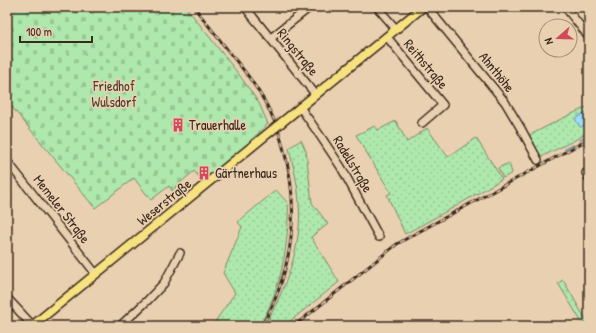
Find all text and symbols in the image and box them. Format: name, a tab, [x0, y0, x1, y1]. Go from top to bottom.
scale bar	[20, 18, 92, 44]
north arrow	[538, 18, 578, 58]
text: 100 m	[26, 23, 52, 40]
street label: Ringstraße	[273, 24, 324, 80]
street label: Reithstraße	[399, 35, 453, 94]
text: N	[541, 36, 556, 47]
street label: Ahnthöhe	[475, 48, 520, 96]
park label: Friedhof Wulsdorf	[92, 76, 136, 111]
place label: Trauerhalle	[189, 115, 246, 134]
building icon: Trauerhalle	[170, 117, 186, 133]
street label: Radellstraße	[328, 132, 378, 197]
place label: Gärtnerhaus	[215, 163, 277, 182]
building icon: Gärtnerhaus	[196, 165, 212, 181]
street label: Memeler Straße	[29, 171, 95, 248]
street label: Weserstraße	[133, 174, 196, 230]

